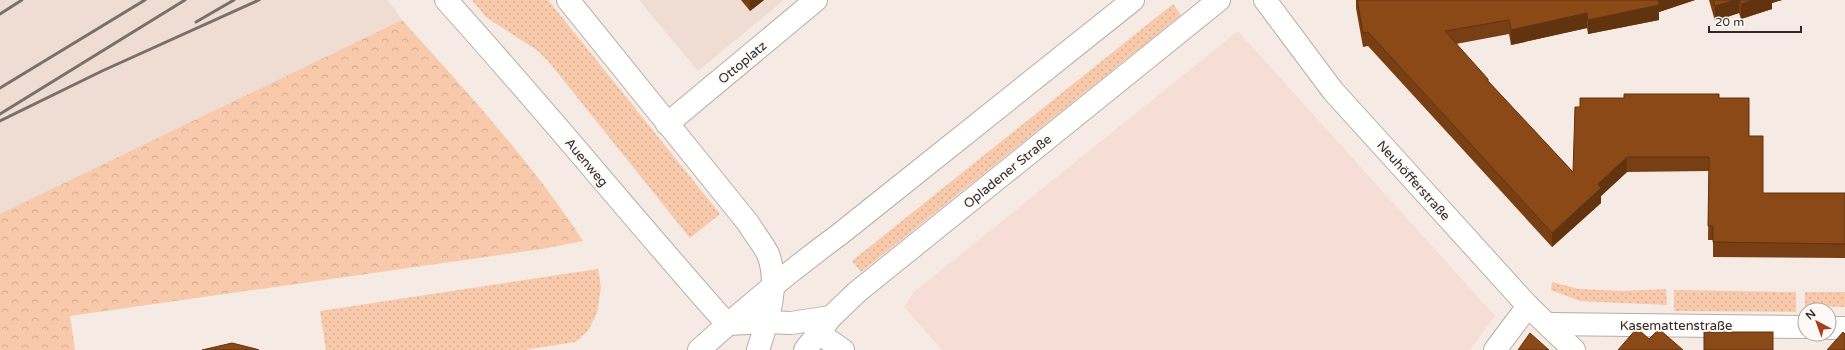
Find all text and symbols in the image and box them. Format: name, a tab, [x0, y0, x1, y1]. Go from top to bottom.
scale bar	[1709, 8, 1801, 34]
text: 20 m	[1715, 15, 1744, 29]
street label: Ottoplatz	[715, 38, 770, 88]
street label: Opladener Straße	[960, 131, 1055, 212]
street label: Auenweg	[561, 135, 611, 190]
street label: Neuhöfferstraße	[1373, 137, 1453, 224]
north arrow	[1797, 302, 1837, 342]
text: N	[1803, 307, 1818, 323]
street label: Kasemattenstraße	[1620, 318, 1732, 334]

